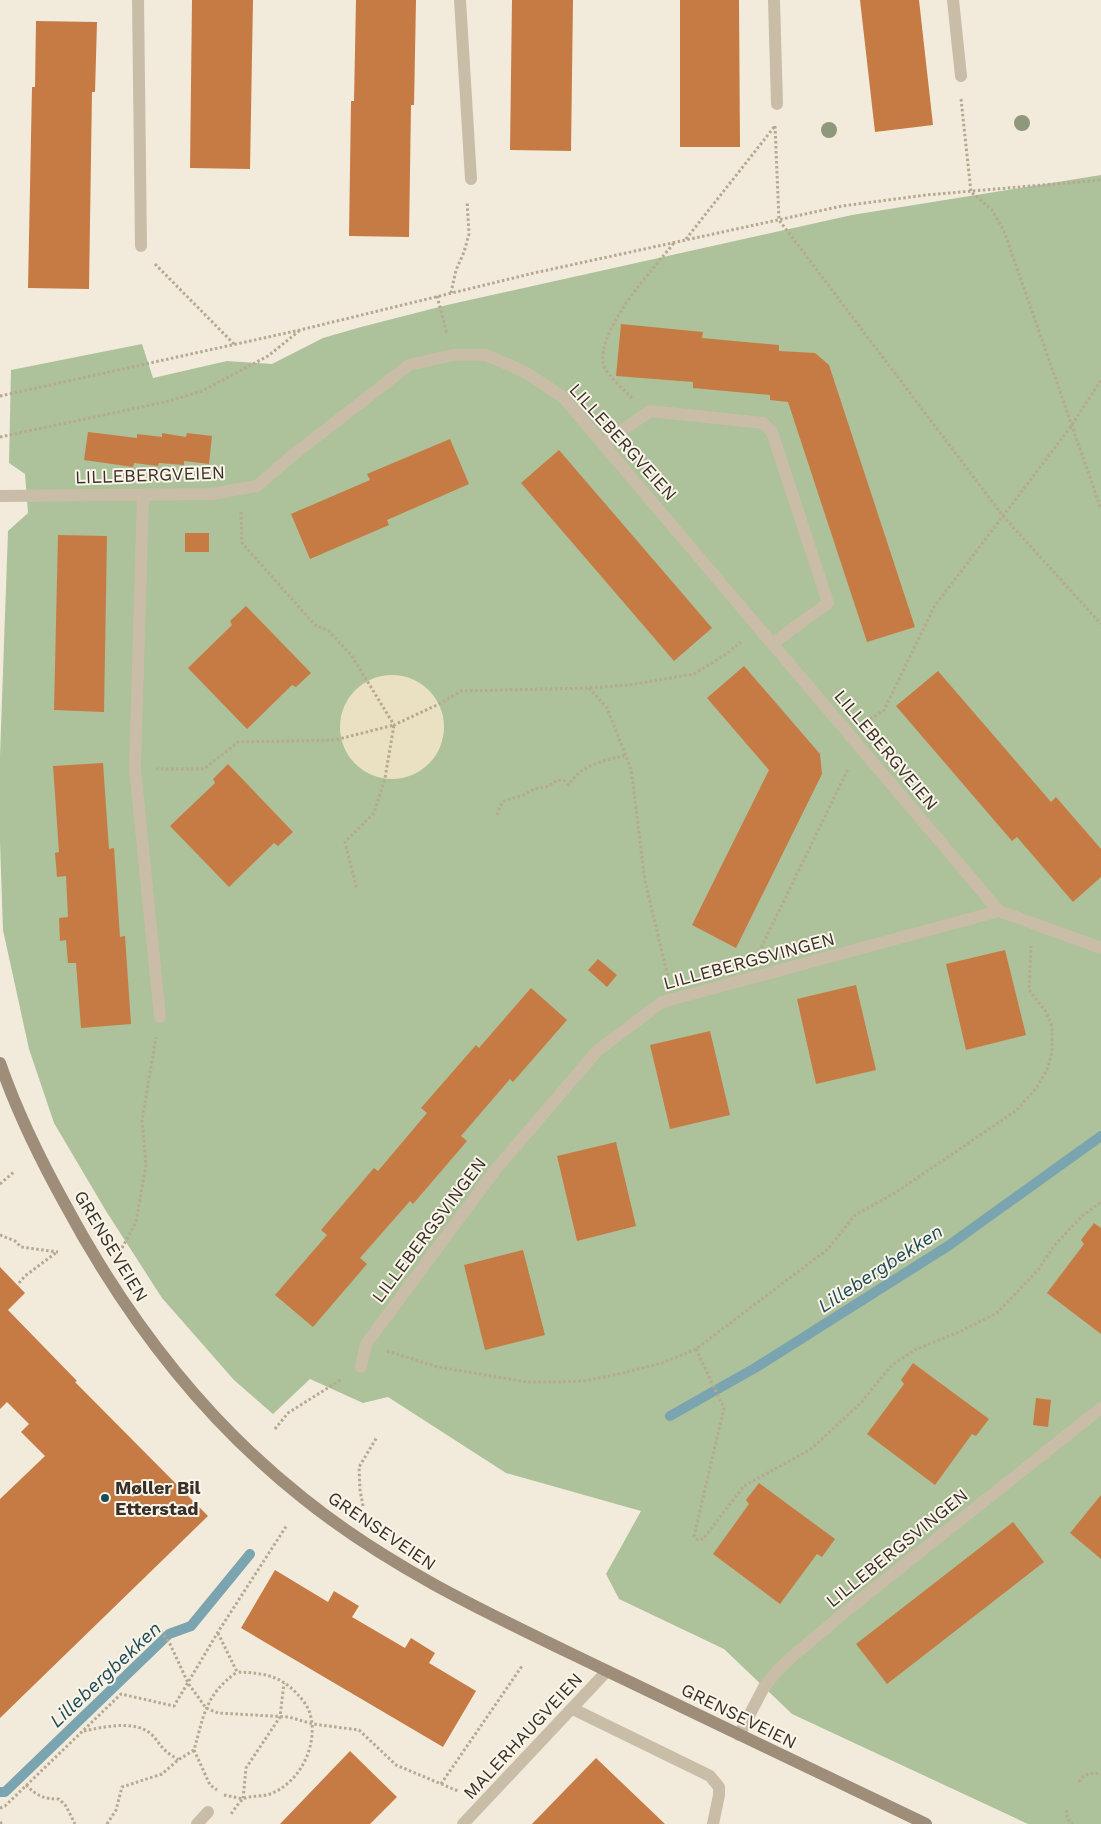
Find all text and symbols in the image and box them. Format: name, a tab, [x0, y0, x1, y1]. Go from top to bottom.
street label: LILLEBERGVEIEN	[565, 379, 681, 504]
street label: LILLEBERGVEIEN	[75, 461, 225, 488]
street label: LILLEBERGVEIEN	[830, 685, 943, 814]
street label: LILLEBERGSVINGEN	[661, 928, 837, 994]
street label: LILLEBERGSVINGEN	[367, 1153, 490, 1306]
street label: GRENSEVEIEN	[70, 1186, 153, 1305]
water label: Lillebergbekken	[813, 1219, 947, 1317]
place label: Møller Bil Etterstad	[115, 1477, 200, 1519]
street label: LILLEBERGSVINGEN	[821, 1484, 972, 1611]
street label: GRENSEVEIEN	[324, 1487, 440, 1574]
marker: Møller Bil Etterstad	[99, 1492, 111, 1504]
water label: Lillebergbekken	[45, 1617, 166, 1732]
street label: MALERHAUGVEIEN	[459, 1668, 587, 1803]
street label: GRENSEVEIEN	[678, 1679, 800, 1753]

